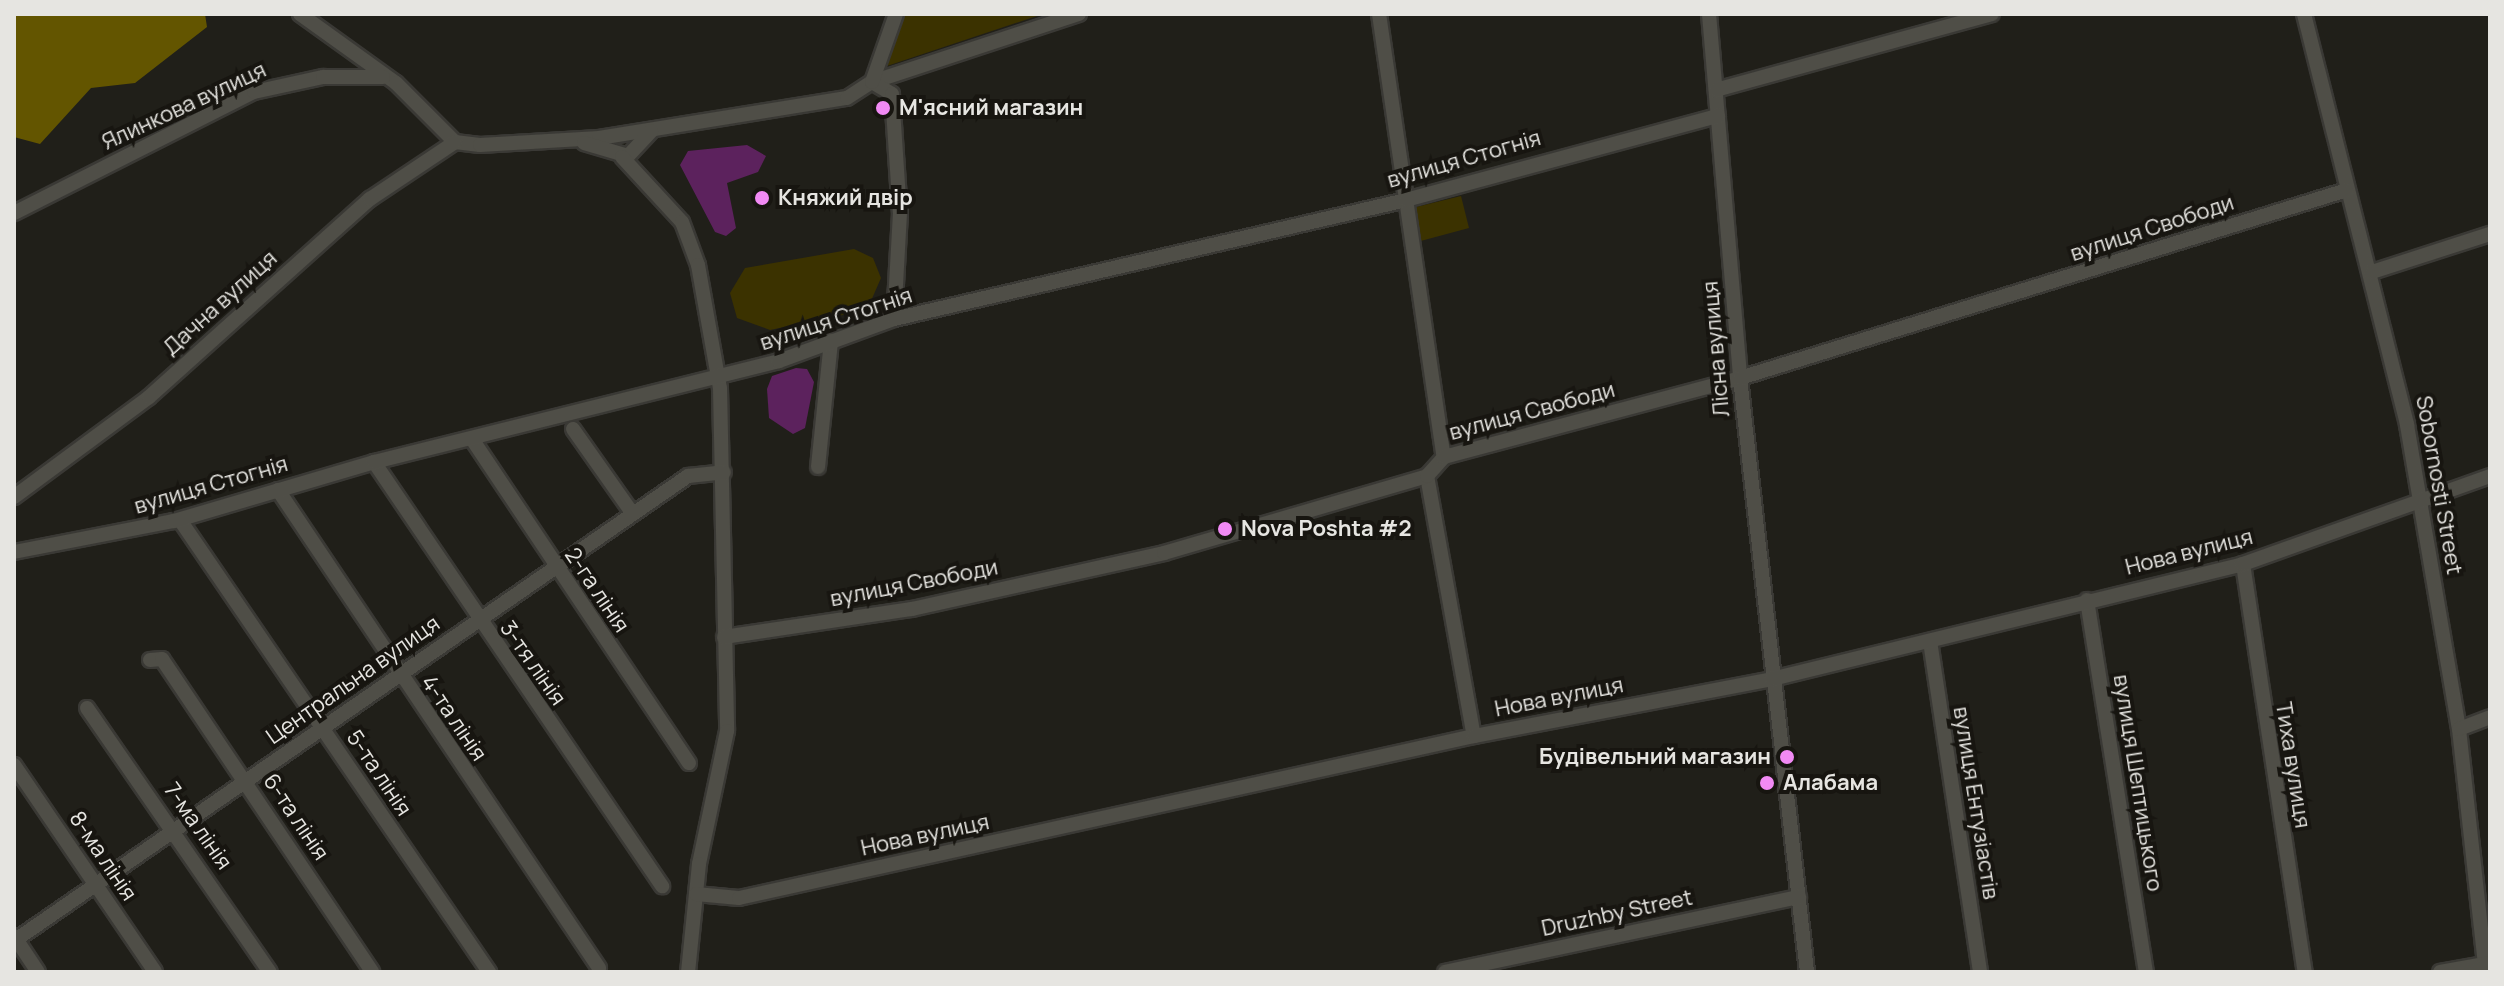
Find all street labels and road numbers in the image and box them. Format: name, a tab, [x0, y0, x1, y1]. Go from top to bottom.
street label: Ялинкова вулиця	[98, 56, 270, 156]
street label: вулиця Стогнія	[1384, 124, 1544, 194]
street label: вулиця Свободи	[2067, 189, 2237, 267]
street label: Дачна вулиця	[158, 245, 282, 361]
street label: Лісна вулиця	[1697, 280, 1735, 418]
street label: вулиця Стогнія	[757, 282, 915, 356]
street label: вулиця Свободи	[1446, 376, 1618, 446]
street label: Sobornosti Street	[2410, 394, 2468, 576]
street label: вулиця Стогнія	[131, 450, 291, 520]
street label: Нова вулиця	[2123, 523, 2255, 581]
street label: 2-га лінія	[559, 543, 635, 637]
street label: вулиця Свободи	[828, 554, 1000, 612]
street label: Центральна вулиця	[261, 610, 445, 750]
street label: 3-тя лінія	[494, 616, 572, 710]
street label: 4-та лінія	[416, 670, 492, 766]
street label: Нова вулиця	[1493, 672, 1625, 722]
street label: вулиця Шептицького	[2108, 673, 2168, 893]
street label: Тиха вулиця	[2270, 700, 2316, 830]
street label: вулиця Ентузіастів	[1948, 705, 2004, 901]
street label: 5-та лінія	[341, 725, 417, 821]
street label: 6-та лінія	[258, 769, 334, 865]
street label: 7-ма лінія	[159, 778, 237, 874]
street label: 8-ма лінія	[64, 806, 142, 906]
street label: Нова вулиця	[859, 809, 991, 861]
street label: Druzhby Street	[1539, 884, 1695, 942]

